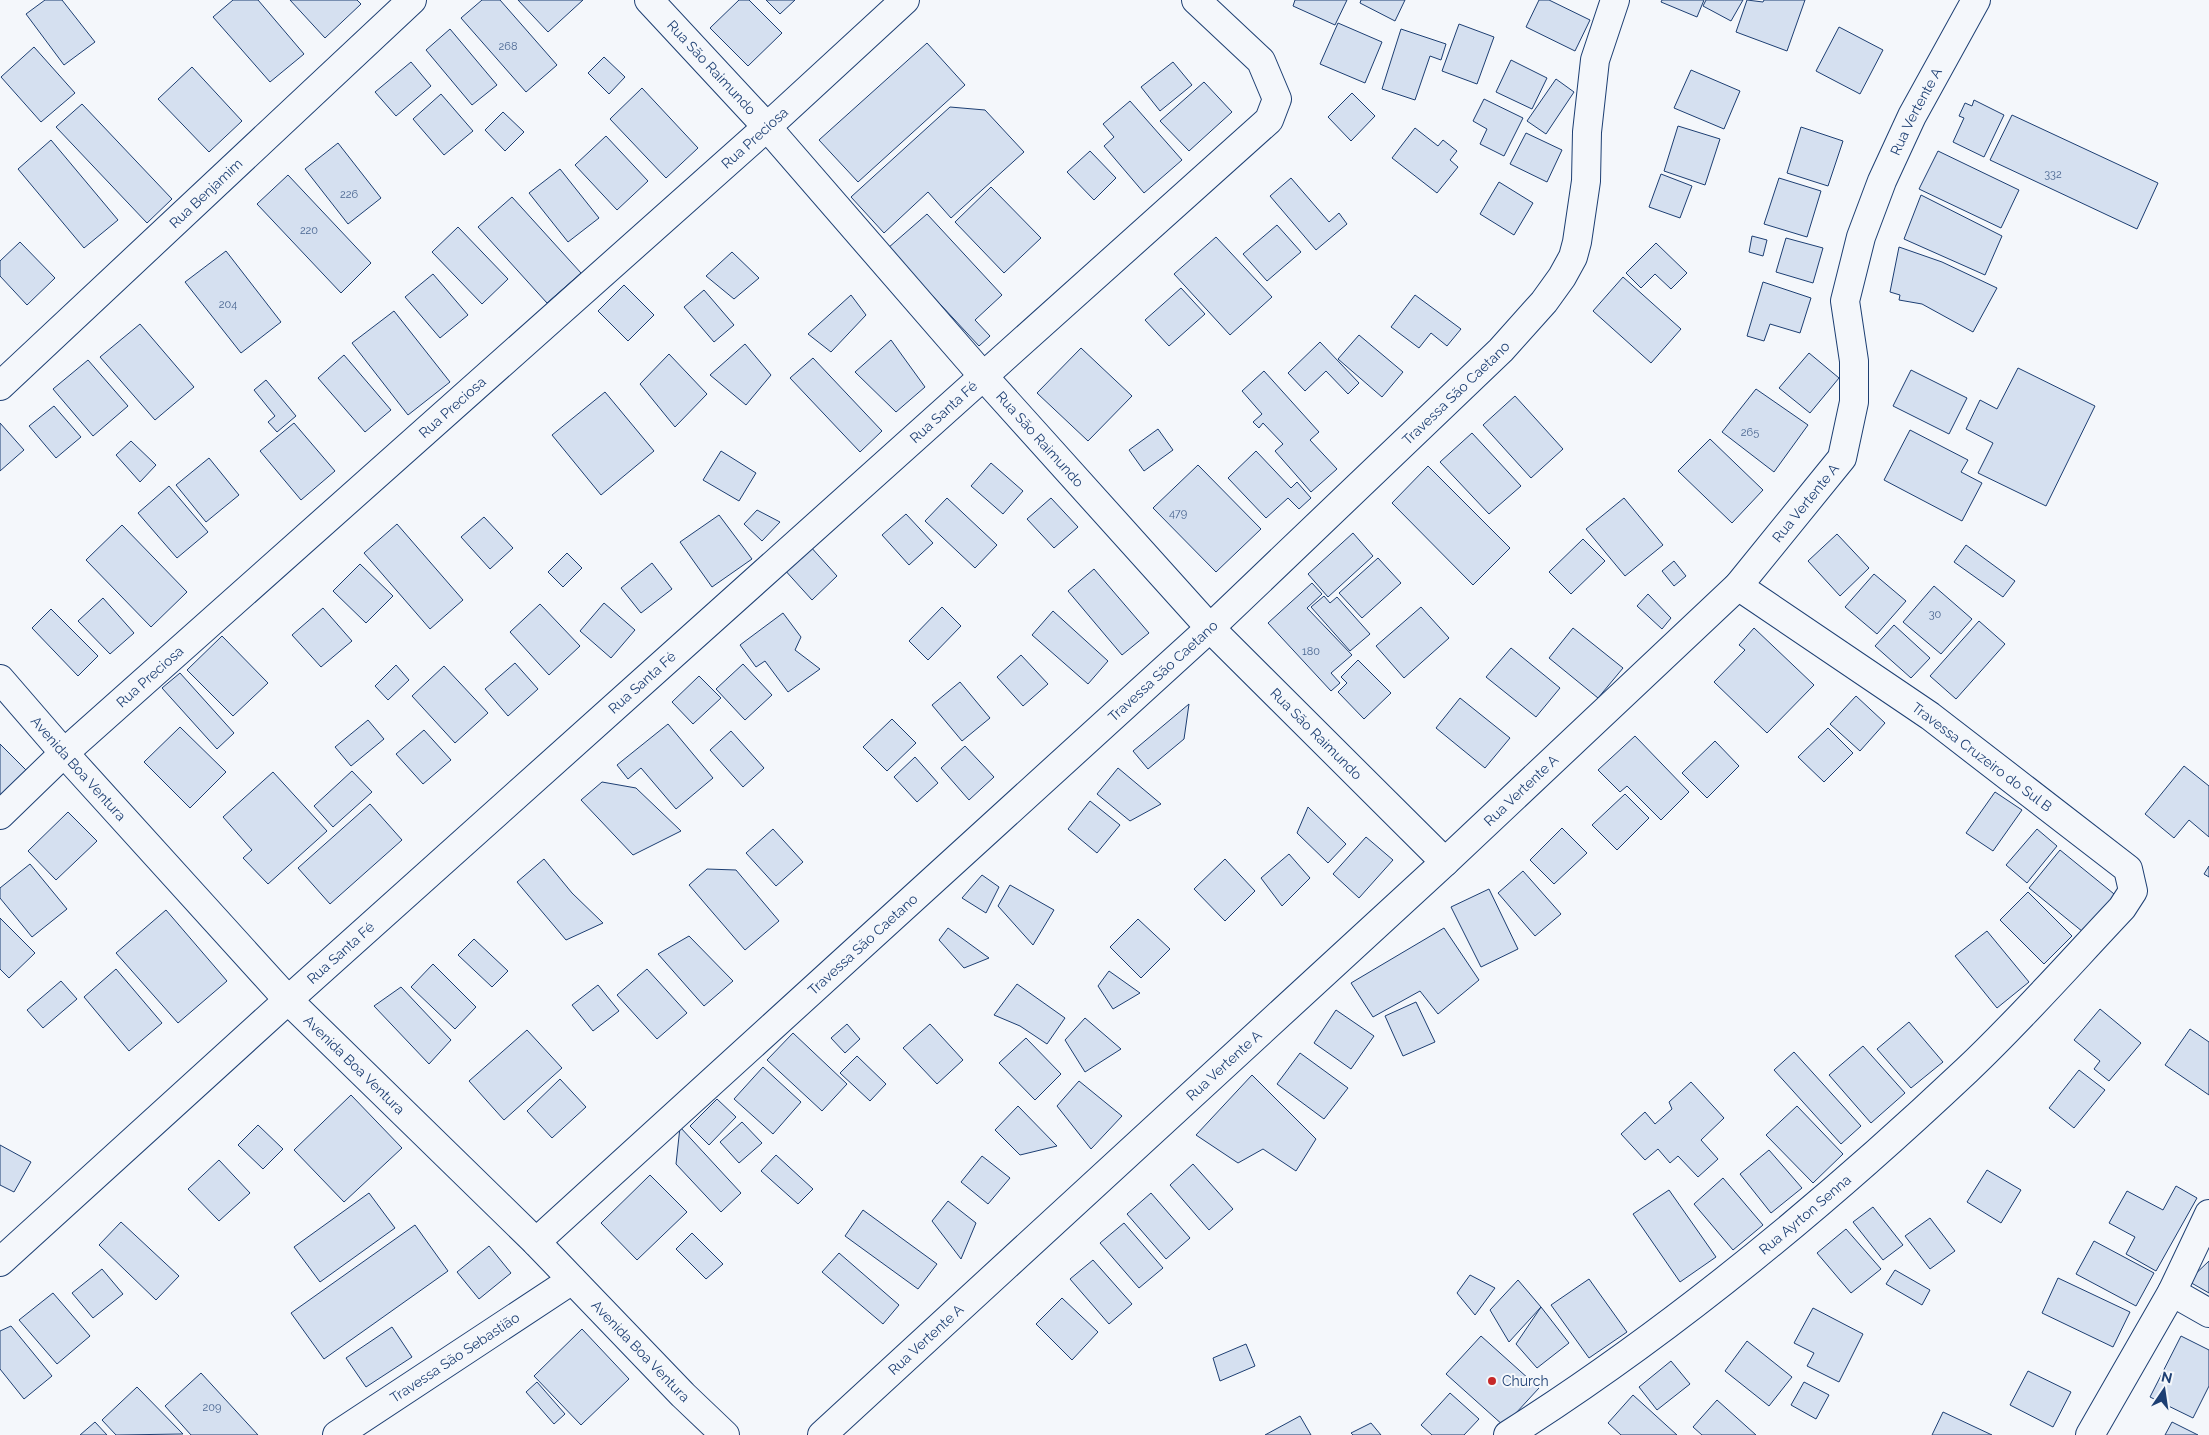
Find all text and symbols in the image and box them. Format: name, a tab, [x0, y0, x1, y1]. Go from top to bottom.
street label: Rua São Raimundo	[664, 17, 759, 118]
house number: 268	[499, 40, 517, 53]
street label: Rua Vertente A	[1887, 64, 1945, 158]
street label: Rua Preciosa	[718, 104, 791, 172]
street label: Rua Benjamim	[166, 155, 246, 231]
house number: 332	[2044, 168, 2062, 181]
house number: 226	[340, 188, 358, 201]
house number: 220	[300, 224, 318, 237]
house number: 204	[219, 298, 237, 311]
street label: Travessa São Caetano	[1399, 338, 1513, 448]
street label: Rua Preciosa	[416, 373, 489, 441]
street label: Rua Santa Fé	[907, 378, 980, 446]
street label: Rua São Raimundo	[993, 388, 1087, 490]
house number: 265	[1741, 426, 1759, 439]
street label: Rua Vertente A	[1769, 460, 1842, 545]
house number: 479	[1169, 507, 1187, 520]
house number: 30	[1929, 608, 1942, 621]
street label: Travessa São Caetano	[1105, 617, 1221, 725]
street label: Rua Preciosa	[113, 643, 186, 710]
house number: 180	[1302, 645, 1320, 658]
street label: Rua Santa Fé	[605, 648, 679, 717]
street label: Rua São Raimundo	[1267, 685, 1365, 783]
street label: Travessa Cruzeiro do Sul B	[1909, 699, 2055, 815]
street label: Avenida Boa Ventura	[28, 713, 129, 824]
street label: Rua Vertente A	[1481, 751, 1562, 829]
street label: Travessa São Caetano	[805, 891, 921, 998]
street label: Rua Santa Fé	[304, 919, 377, 987]
street label: Avenida Boa Ventura	[301, 1012, 408, 1117]
street label: Rua Vertente A	[1183, 1027, 1265, 1104]
street label: Rua Ayrton Senna	[1756, 1171, 1854, 1258]
street label: Avenida Boa Ventura	[588, 1297, 693, 1405]
street label: Rua Vertente A	[885, 1301, 967, 1378]
street label: Travessa São Sebastião	[387, 1309, 522, 1406]
north arrow	[2139, 1365, 2189, 1415]
text: N	[2160, 1368, 2174, 1386]
place label: Church	[1502, 1373, 1549, 1389]
marker: Church	[1486, 1375, 1498, 1387]
house number: 209	[203, 1401, 221, 1414]

